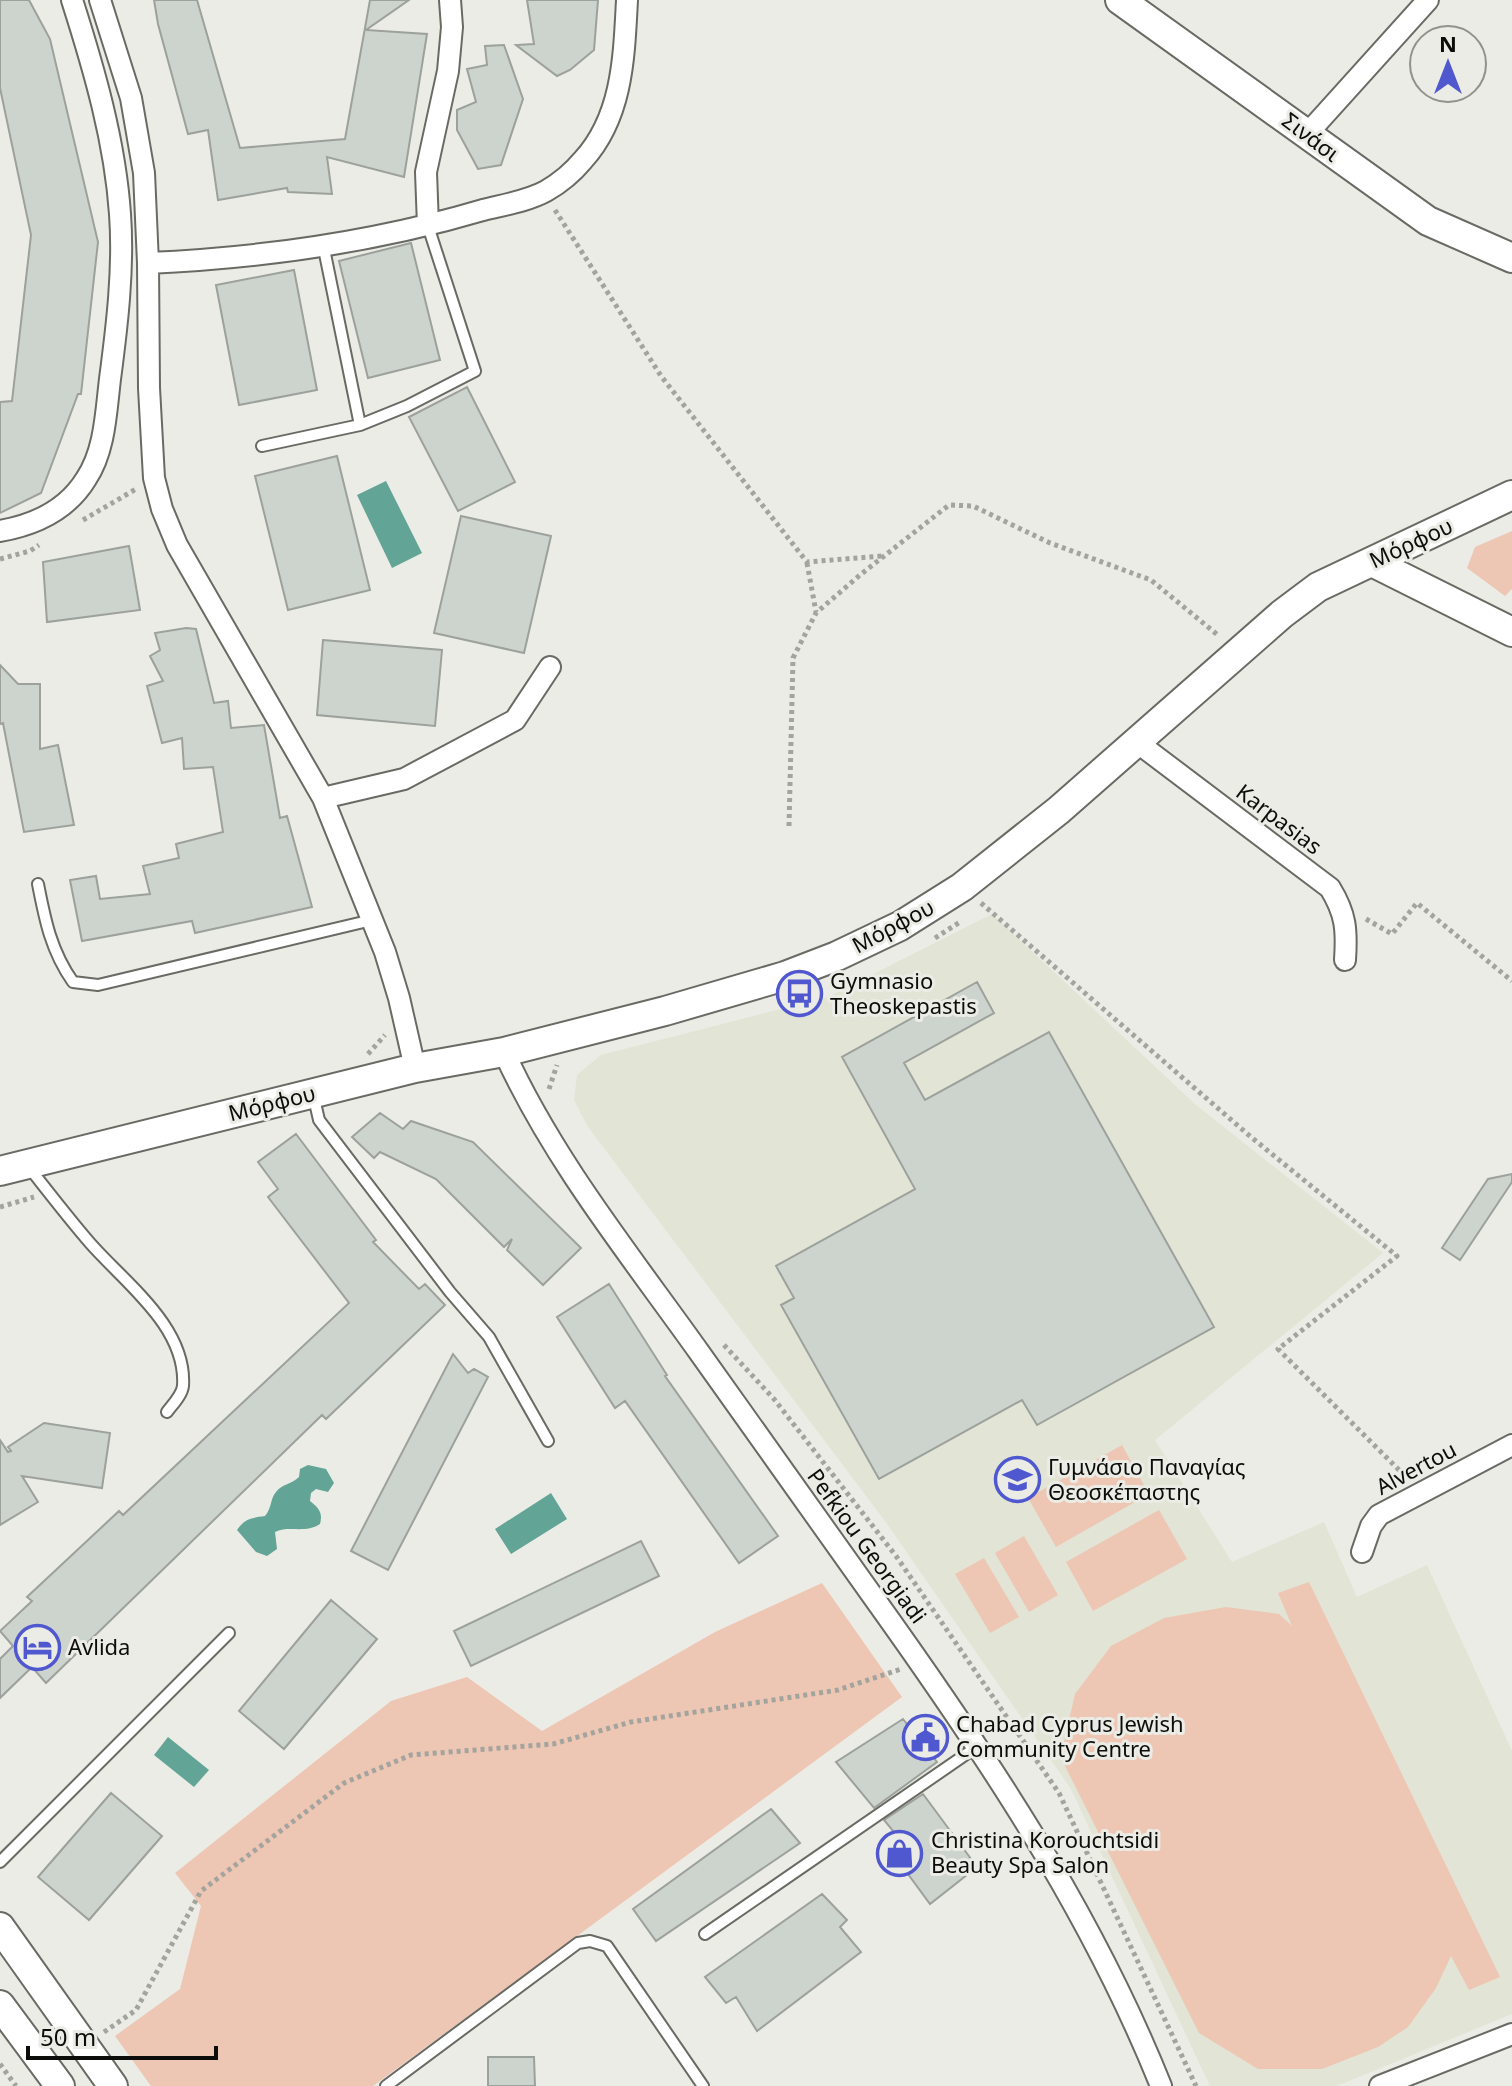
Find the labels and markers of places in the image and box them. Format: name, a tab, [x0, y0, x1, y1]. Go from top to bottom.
place label: Gymnasio Theoskepastis	[830, 965, 977, 1020]
bus stop icon: Gymnasio Theoskepastis	[775, 970, 823, 1018]
place label: Γυμνάσιο Παναγίας Θεοσκέπαστης	[1048, 1451, 1246, 1506]
school or university icon: Γυμνάσιο Παναγίας Θεοσκέπαστης	[993, 1456, 1041, 1504]
hotel icon: Avlida	[13, 1623, 61, 1671]
place label: Avlida	[68, 1631, 130, 1661]
place label: Chabad Cyprus Jewish Community Centre	[956, 1708, 1184, 1763]
public building icon: Chabad Cyprus Jewish Community Centre	[901, 1713, 949, 1761]
place label: Christina Korouchtsidi Beauty Spa Salon	[931, 1824, 1159, 1879]
shop icon: Christina Korouchtsidi Beauty Spa Salon	[876, 1829, 924, 1877]

